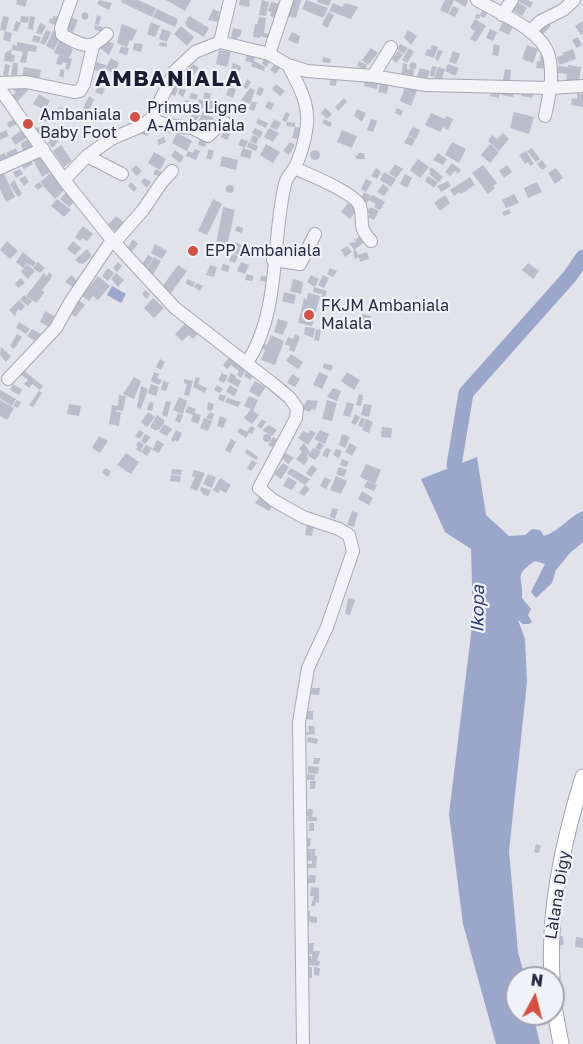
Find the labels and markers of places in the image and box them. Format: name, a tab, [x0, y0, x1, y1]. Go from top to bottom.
place label: Primus Ligne A-Ambaniala	[147, 98, 247, 136]
place label: Ambaniala Baby Foot	[40, 105, 121, 143]
marker: Primus Ligne A-Ambaniala	[128, 110, 142, 124]
marker: Ambaniala Baby Foot	[21, 117, 35, 131]
place label: EPP Ambaniala	[205, 241, 321, 261]
marker: EPP Ambaniala	[186, 244, 200, 258]
place label: FKJM Ambaniala Malala	[321, 296, 449, 334]
marker: FKJM Ambaniala Malala	[302, 308, 316, 322]

